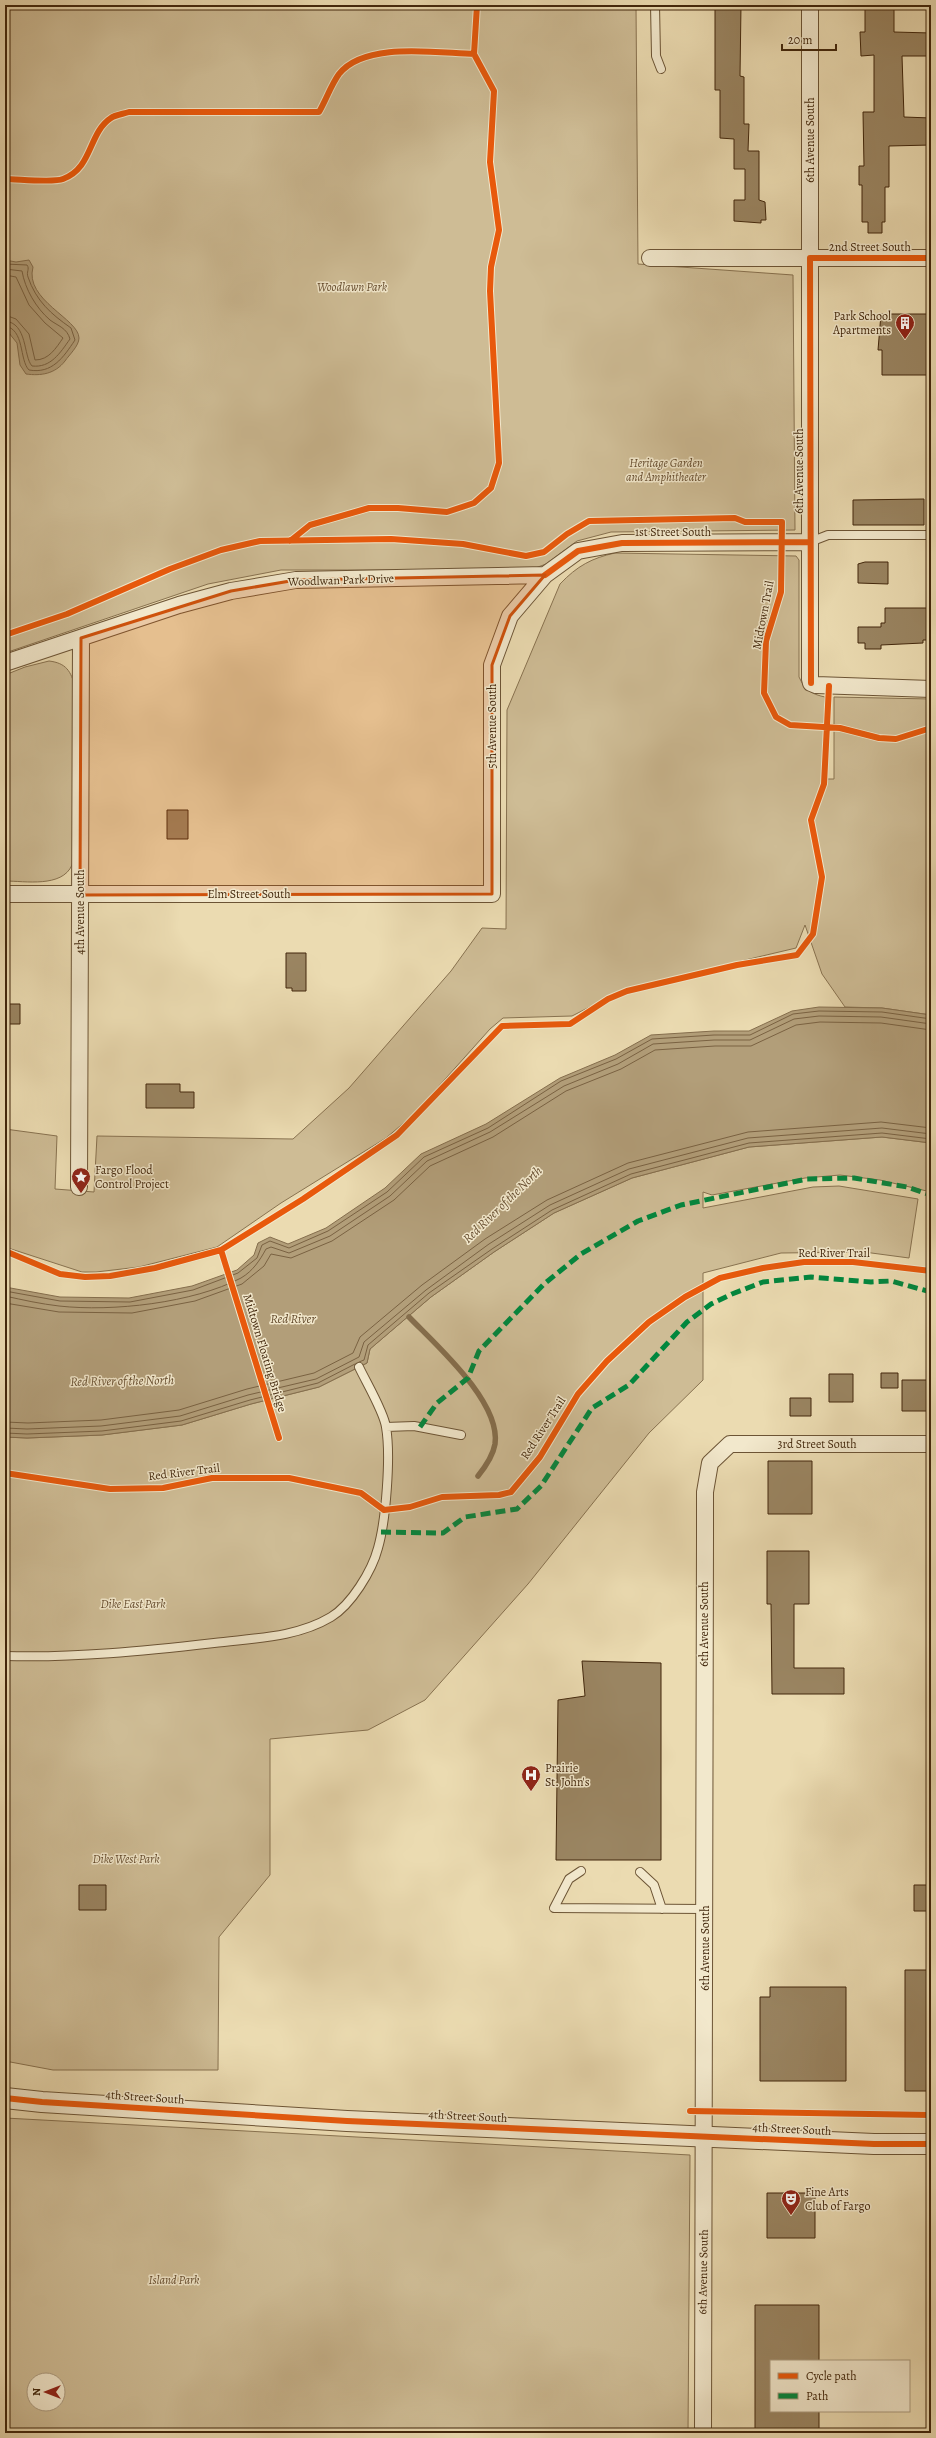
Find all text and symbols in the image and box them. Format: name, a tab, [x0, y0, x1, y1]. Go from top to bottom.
scale bar	[782, 26, 836, 52]
text: 20 m	[788, 32, 812, 48]
street label: 6th Avenue South	[802, 97, 818, 183]
street label: 2nd Street South	[829, 239, 912, 255]
park label: Woodlawn Park	[317, 279, 388, 295]
place label: Park School Apartments	[832, 308, 891, 338]
building icon: Park School Apartments	[894, 312, 916, 340]
street label: 6th Avenue South	[791, 428, 807, 514]
park label: Heritage Garden and Amphitheater	[626, 455, 707, 485]
street label: 1st Street South	[635, 524, 712, 540]
street label: Woodlwan Park Drive	[287, 570, 394, 590]
street label: Midtown Trail	[749, 579, 778, 651]
street label: 5th Avenue South	[484, 683, 500, 768]
street label: 4th Avenue South	[72, 869, 88, 955]
street label: Elm Street South	[207, 886, 291, 902]
place label: Fargo Flood Control Project	[95, 1162, 169, 1192]
water label: Red River of the North	[459, 1162, 546, 1247]
place icon: Fargo Flood Control Project	[70, 1166, 92, 1194]
street label: Red River Trail	[798, 1245, 870, 1261]
street label: Midtown Floating Bridge	[239, 1292, 291, 1414]
water label: Red River	[270, 1310, 316, 1327]
water label: Red River of the North	[70, 1371, 174, 1390]
street label: Red River Trail	[517, 1393, 569, 1462]
street label: 3rd Street South	[777, 1436, 857, 1452]
street label: Red River Trail	[147, 1460, 221, 1484]
street label: 6th Avenue South	[696, 1581, 712, 1667]
park label: Dike East Park	[100, 1596, 166, 1612]
place label: Prairie St. John's	[545, 1760, 590, 1790]
hospital icon: Prairie St. John's	[520, 1764, 542, 1792]
park label: Dike West Park	[92, 1851, 160, 1867]
street label: 6th Avenue South	[697, 1905, 713, 1991]
street label: 4th Street South	[105, 2086, 186, 2108]
street label: 4th Street South	[428, 2106, 508, 2126]
street label: 4th Street South	[752, 2119, 832, 2139]
place label: Fine Arts Club of Fargo	[805, 2184, 871, 2214]
theatre icon: Fine Arts Club of Fargo	[780, 2188, 802, 2216]
street label: 6th Avenue South	[694, 2229, 712, 2315]
park label: Island Park	[149, 2272, 200, 2288]
legend	[770, 2360, 910, 2412]
text: Cycle path	[806, 2368, 857, 2384]
north arrow	[26, 2372, 66, 2412]
text: N	[29, 2388, 44, 2396]
text: Path	[806, 2388, 829, 2404]

